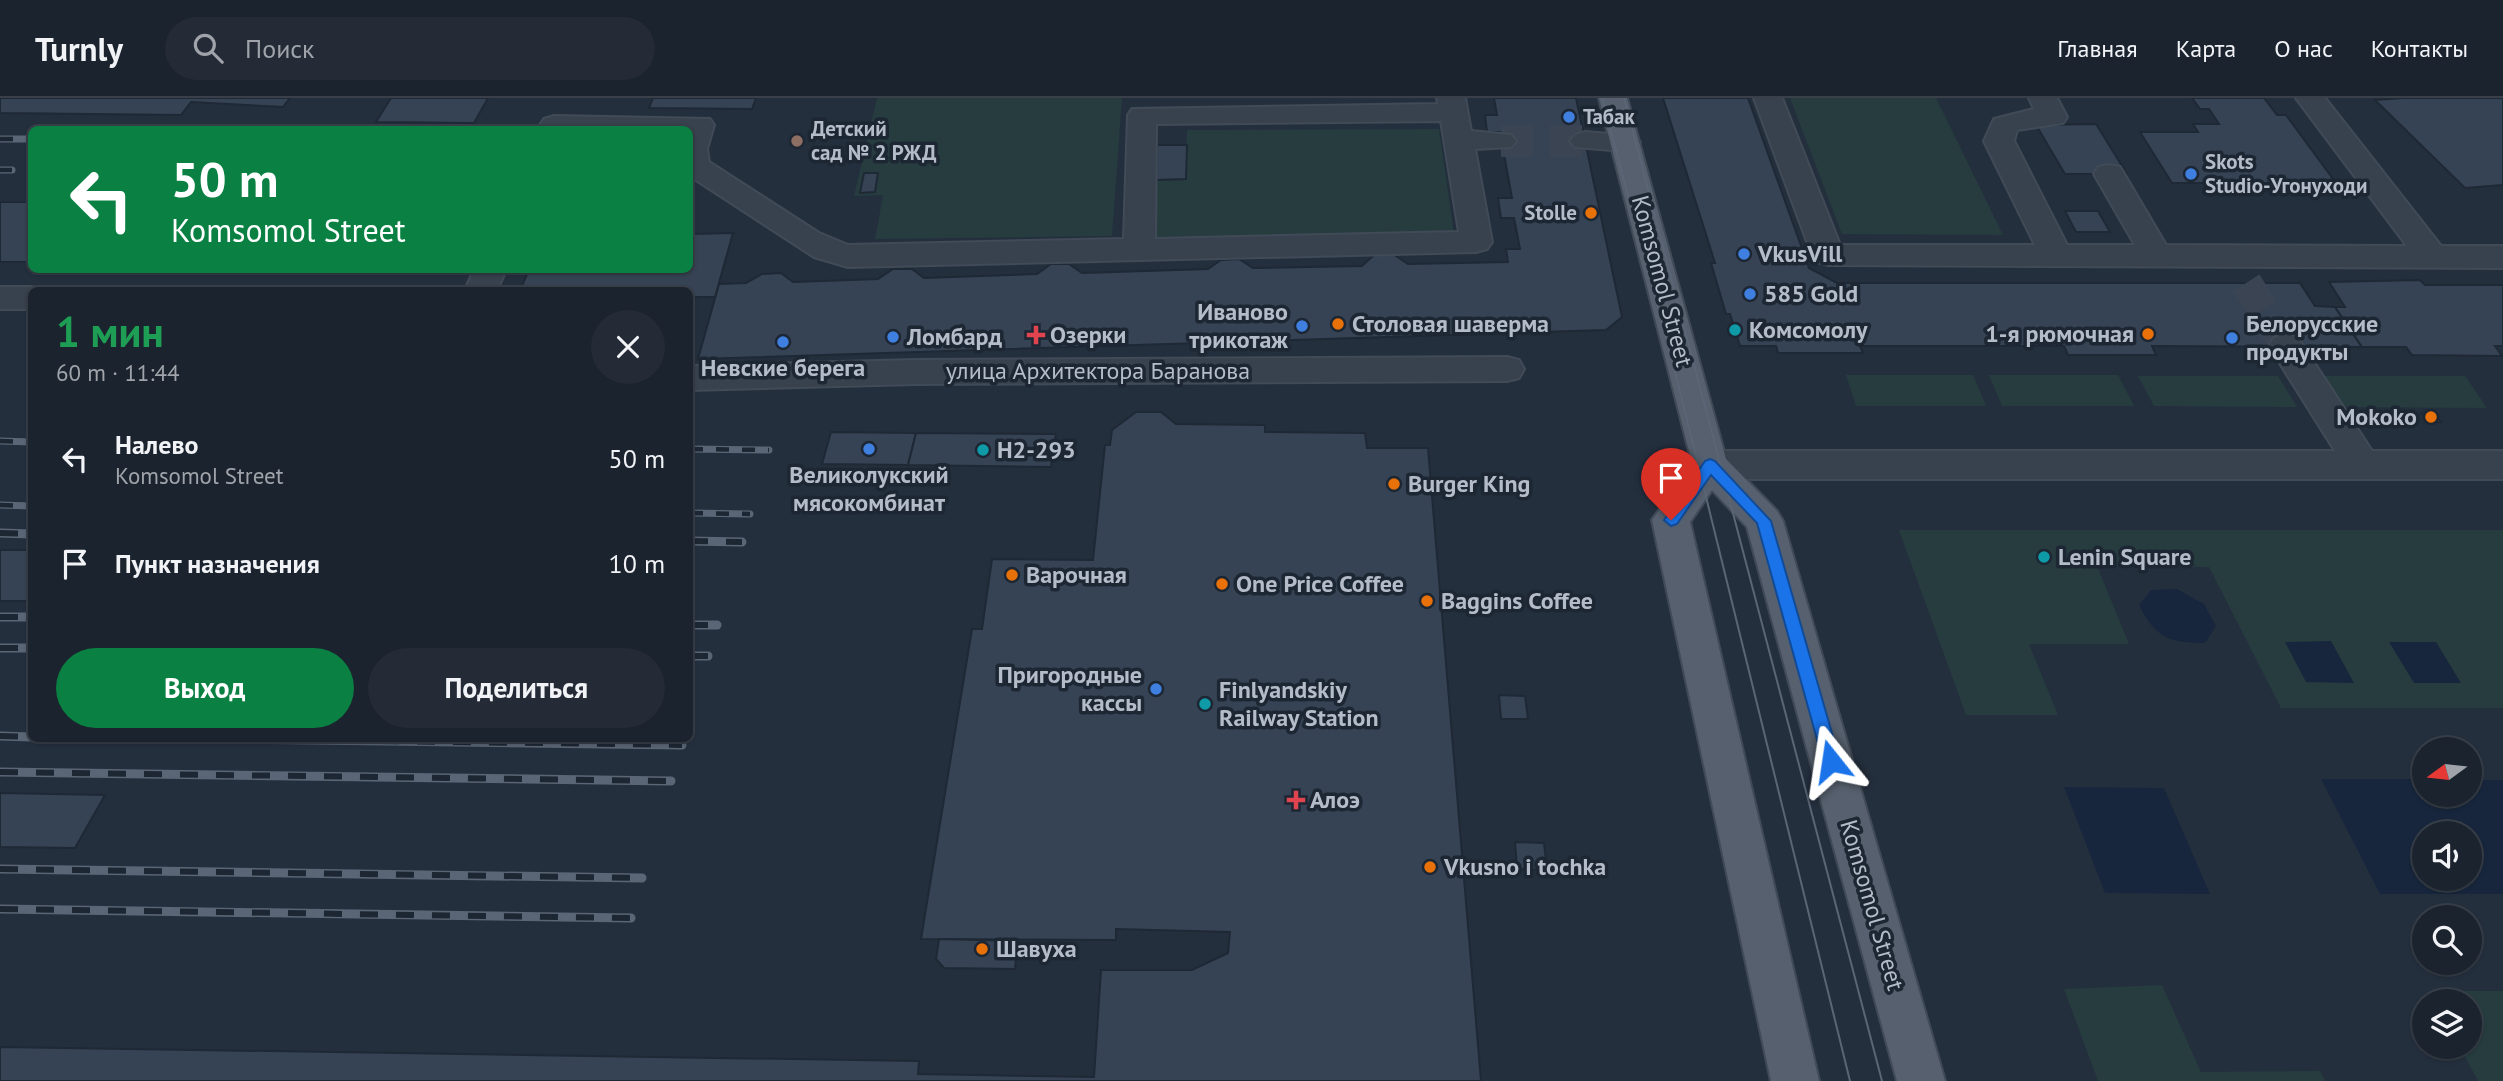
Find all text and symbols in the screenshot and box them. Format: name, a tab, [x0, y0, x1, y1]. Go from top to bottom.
search box	[165, 17, 655, 80]
text: Turnly	[35, 27, 123, 70]
icon: search	[189, 29, 227, 67]
text: Поиск	[245, 32, 315, 65]
text: Главная	[2057, 33, 2138, 64]
text: Карта	[2176, 33, 2236, 64]
text: О нас	[2274, 33, 2333, 64]
text: Контакты	[2371, 33, 2468, 64]
place label: Табак	[1583, 103, 1636, 130]
marker: Табак	[1561, 109, 1577, 125]
place label: Детский сад № 2 РЖД	[811, 115, 937, 166]
marker: Детский сад № 2 РЖД	[789, 133, 805, 149]
text: 50 m	[171, 147, 278, 211]
place label: Skots Studio-Угонуходи	[2205, 148, 2367, 199]
icon: left	[56, 154, 147, 245]
marker: Skots Studio-Угонуходи	[2183, 166, 2199, 182]
street label: Komsomol Street	[1625, 192, 1700, 370]
place label: Stolle	[1524, 199, 1577, 226]
marker: Stolle	[1583, 205, 1599, 221]
text: Komsomol Street	[171, 209, 406, 251]
place label: VkusVill	[1757, 238, 1843, 269]
marker: VkusVill	[1736, 246, 1752, 262]
place label: 585 Gold	[1764, 278, 1858, 309]
marker: 585 Gold	[1742, 286, 1758, 302]
place label: Иваново трикотаж	[1189, 296, 1288, 355]
text: 1 мин	[56, 304, 164, 359]
place label: Столовая шаверма	[1352, 308, 1549, 339]
place label: Белорусские продукты	[2246, 308, 2378, 367]
button: close	[591, 310, 665, 384]
place label: Комсомолу	[1749, 314, 1868, 345]
marker: Столовая шаверма	[1330, 316, 1346, 332]
marker: Иваново трикотаж	[1294, 318, 1310, 334]
place label: 1-я рюмочная	[1985, 318, 2134, 349]
place label: Озерки	[1050, 319, 1126, 350]
place label: Ломбард	[906, 321, 1003, 352]
marker: Комсомолу	[1727, 322, 1743, 338]
marker: 1-я рюмочная	[2140, 326, 2156, 342]
marker: Озерки	[1028, 327, 1044, 343]
marker: Ломбард	[885, 329, 901, 345]
marker: Белорусские продукты	[2224, 330, 2240, 346]
marker: Невские берега	[775, 334, 791, 350]
place label: Невские берега	[701, 352, 865, 383]
street label: улица Архитектора Баранова	[946, 355, 1250, 386]
text: 60 m · 11:44	[56, 358, 180, 387]
place label: Mokoko	[2336, 401, 2417, 432]
marker: Mokoko	[2423, 409, 2439, 425]
text: Налево	[115, 428, 199, 461]
place label: H2-293	[997, 434, 1076, 465]
icon: left	[56, 440, 94, 478]
marker: Великолукский мясокомбинат	[861, 441, 877, 457]
text: 50 m	[609, 442, 665, 475]
marker: H2-293	[975, 442, 991, 458]
pin	[1641, 448, 1701, 520]
place label: Великолукский мясокомбинат	[789, 459, 949, 518]
icon: arrive	[1652, 459, 1690, 497]
text: Komsomol Street	[115, 461, 284, 490]
place label: Burger King	[1408, 468, 1530, 499]
marker: Burger King	[1386, 476, 1402, 492]
place label: Lenin Square	[2058, 541, 2191, 572]
icon: arrive	[56, 545, 94, 583]
text: Пункт назначения	[115, 547, 320, 580]
text: 10 m	[609, 547, 665, 580]
marker: Lenin Square	[2036, 549, 2052, 565]
place label: Варочная	[1026, 559, 1127, 590]
marker: Варочная	[1004, 567, 1020, 583]
place label: One Price Coffee	[1236, 568, 1404, 599]
marker: One Price Coffee	[1214, 576, 1230, 592]
place label: Baggins Coffee	[1441, 585, 1593, 616]
marker: Baggins Coffee	[1419, 593, 1435, 609]
button: Выход	[56, 648, 354, 728]
button: Поделиться	[368, 648, 665, 728]
place label: Пригородные кассы	[997, 659, 1142, 718]
place label: Finlyandskiy Railway Station	[1219, 674, 1379, 733]
marker: Пригородные кассы	[1148, 681, 1164, 697]
marker: Finlyandskiy Railway Station	[1197, 696, 1213, 712]
position arrow	[1794, 724, 1868, 798]
north arrow	[2412, 737, 2482, 807]
map controls	[2412, 737, 2482, 1059]
place label: Алоэ	[1310, 784, 1360, 815]
marker: Алоэ	[1288, 792, 1304, 808]
street label: Komsomol Street	[1833, 816, 1912, 994]
button: sound	[2412, 821, 2482, 891]
place label: Vkusno i tochka	[1443, 851, 1606, 882]
marker: Vkusno i tochka	[1422, 859, 1438, 875]
button: search	[2412, 905, 2482, 975]
place label: Шавуха	[996, 933, 1077, 964]
marker: Шавуха	[974, 941, 990, 957]
button: layers	[2412, 989, 2482, 1059]

